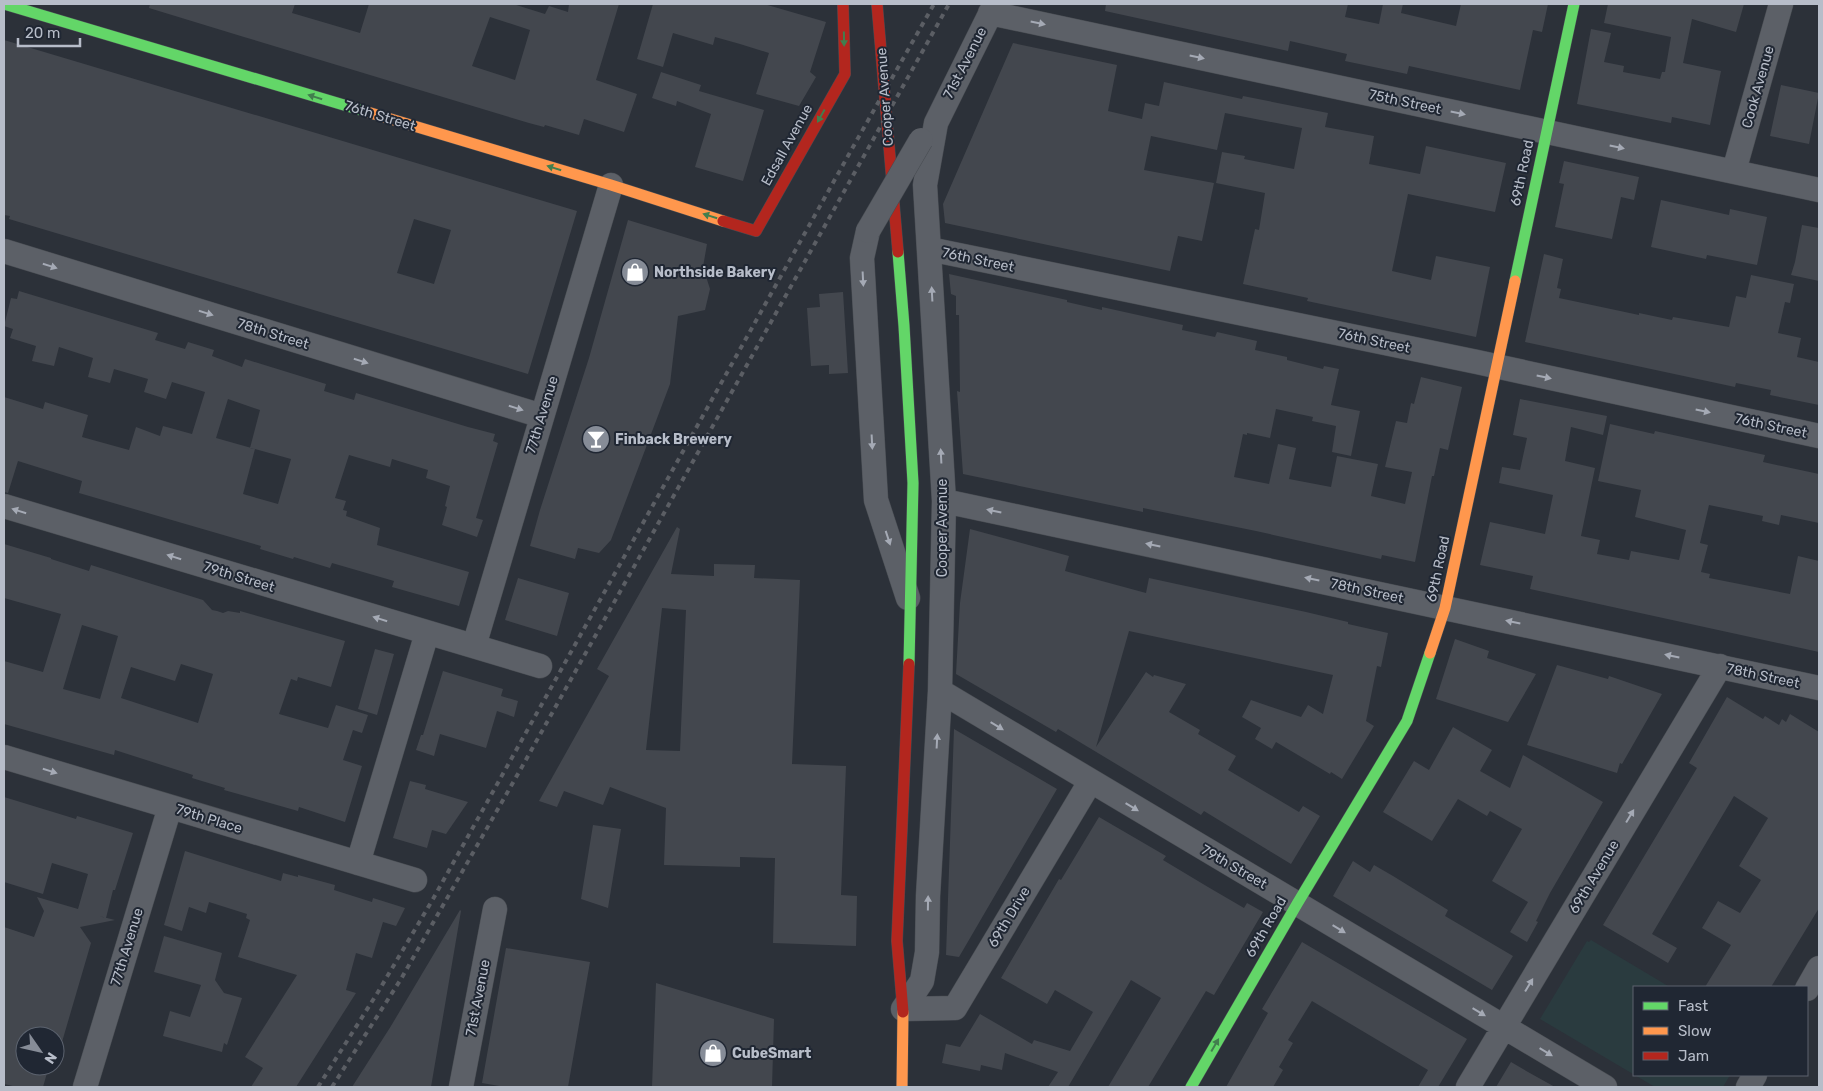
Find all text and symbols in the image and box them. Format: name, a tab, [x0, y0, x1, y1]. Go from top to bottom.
scale bar	[18, 15, 80, 47]
one-way arrow	[1030, 19, 1046, 27]
text: 20 m	[25, 24, 60, 42]
street label: 71st Avenue	[940, 24, 990, 102]
one-way arrow	[840, 31, 848, 47]
street label: Cook Avenue	[1738, 44, 1778, 130]
street label: Cooper Avenue	[873, 47, 897, 147]
one-way arrow	[1189, 53, 1204, 61]
street label: 75th Street	[1367, 86, 1443, 118]
one-way arrow	[307, 92, 322, 100]
street label: 76th Street	[343, 97, 418, 135]
street label: Edsall Avenue	[758, 101, 816, 189]
one-way arrow	[817, 109, 825, 123]
one-way arrow	[1451, 109, 1466, 117]
street label: 69th Road	[1507, 138, 1537, 208]
one-way arrow	[1610, 143, 1625, 151]
one-way arrow	[547, 164, 562, 172]
one-way arrow	[702, 212, 717, 219]
street label: 76th Street	[940, 244, 1016, 276]
shop icon: Northside Bakery	[620, 257, 650, 287]
one-way arrow	[43, 262, 58, 270]
place label: Northside Bakery	[654, 264, 776, 281]
one-way arrow	[860, 272, 868, 288]
one-way arrow	[927, 286, 935, 302]
one-way arrow	[198, 310, 213, 318]
street label: 78th Street	[235, 315, 311, 353]
street label: 76th Street	[1336, 325, 1412, 357]
one-way arrow	[354, 357, 369, 365]
one-way arrow	[1537, 373, 1552, 381]
street label: 77th Avenue	[522, 374, 562, 456]
one-way arrow	[509, 405, 524, 413]
one-way arrow	[1695, 407, 1711, 415]
street label: 76th Street	[1733, 410, 1809, 442]
bar icon: Finback Brewery	[581, 424, 611, 454]
place label: Finback Brewery	[615, 431, 733, 448]
one-way arrow	[869, 434, 877, 450]
one-way arrow	[937, 448, 945, 464]
street label: Cooper Avenue	[934, 479, 951, 577]
one-way arrow	[11, 506, 26, 514]
one-way arrow	[986, 507, 1002, 515]
one-way arrow	[885, 531, 892, 546]
street label: 69th Road	[1423, 534, 1453, 604]
one-way arrow	[1145, 541, 1160, 549]
one-way arrow	[167, 553, 182, 561]
street label: 79th Street	[201, 558, 277, 596]
one-way arrow	[1304, 575, 1319, 583]
street label: 78th Street	[1329, 575, 1405, 607]
one-way arrow	[373, 615, 388, 623]
one-way arrow	[1506, 618, 1521, 626]
one-way arrow	[1665, 652, 1680, 660]
street label: 78th Street	[1725, 660, 1801, 692]
one-way arrow	[990, 722, 1003, 731]
one-way arrow	[934, 733, 942, 749]
one-way arrow	[43, 767, 58, 775]
street label: 79th Place	[174, 801, 244, 837]
one-way arrow	[1125, 802, 1139, 811]
one-way arrow	[1626, 809, 1635, 822]
street label: 69th Avenue	[1565, 837, 1623, 917]
street label: 79th Street	[1198, 841, 1270, 893]
street label: 69th Drive	[984, 883, 1034, 950]
street label: 69th Road	[1242, 894, 1290, 960]
one-way arrow	[924, 895, 932, 911]
street label: 77th Avenue	[107, 906, 147, 988]
one-way arrow	[1332, 925, 1345, 934]
street label: 71st Avenue	[462, 958, 494, 1038]
one-way arrow	[1524, 979, 1533, 992]
legend	[1633, 986, 1808, 1076]
text: Fast	[1678, 997, 1708, 1015]
one-way arrow	[1472, 1008, 1485, 1017]
text: Slow	[1678, 1022, 1711, 1040]
north arrow	[15, 1026, 65, 1076]
shop icon: CubeSmart	[698, 1038, 728, 1068]
one-way arrow	[1211, 1039, 1220, 1052]
place label: CubeSmart	[732, 1045, 812, 1062]
one-way arrow	[1539, 1047, 1552, 1056]
text: Jam	[1678, 1047, 1709, 1065]
text: N	[40, 1049, 60, 1067]

